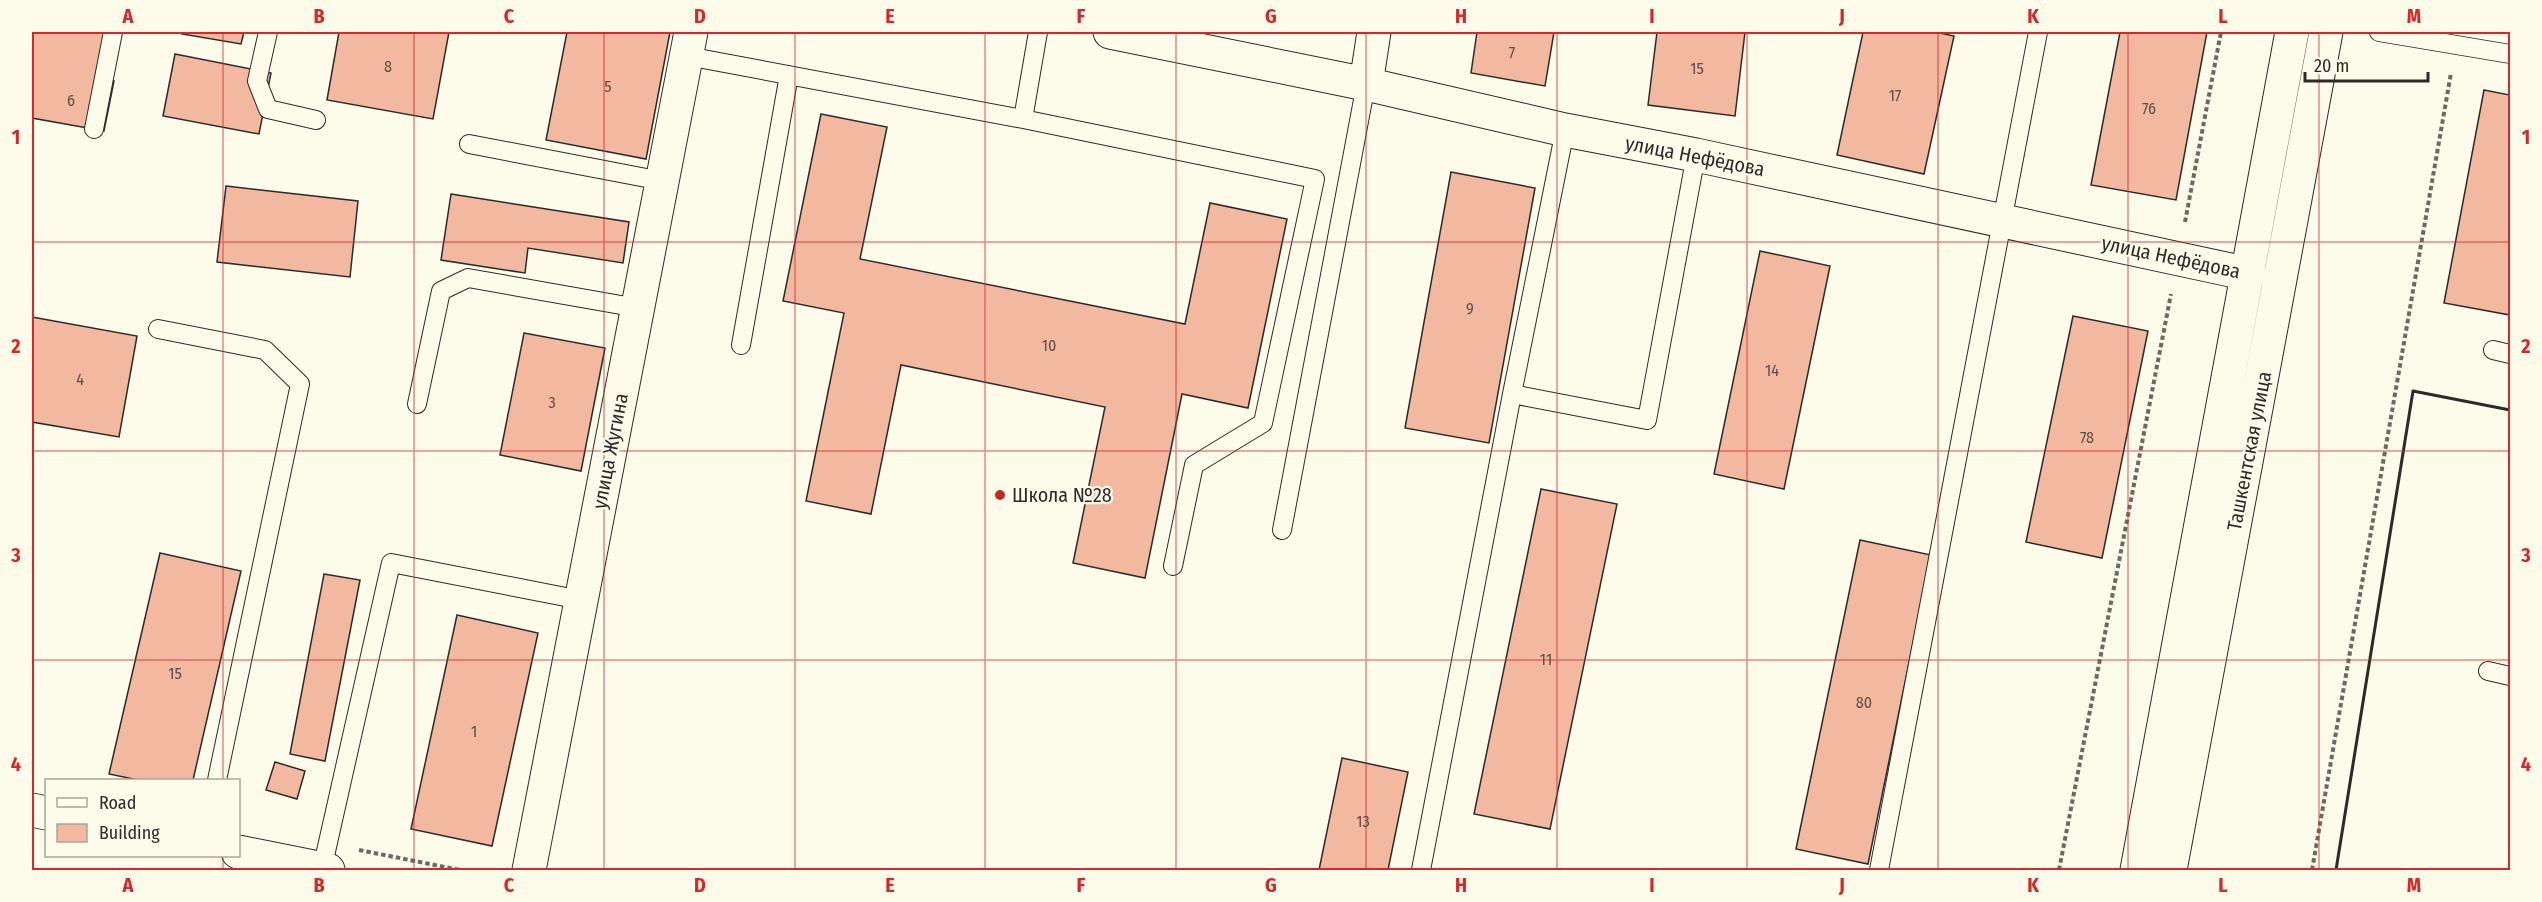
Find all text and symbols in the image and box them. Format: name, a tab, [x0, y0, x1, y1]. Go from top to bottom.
text: A	[122, 4, 135, 28]
text: B	[313, 4, 325, 28]
text: C	[504, 4, 515, 28]
text: D	[694, 4, 706, 28]
text: E	[885, 4, 895, 28]
text: F	[1077, 4, 1086, 28]
text: G	[1265, 4, 1277, 28]
text: H	[1455, 4, 1467, 28]
text: I	[1649, 4, 1655, 28]
text: J	[1838, 4, 1845, 28]
text: K	[2027, 4, 2039, 28]
text: L	[2218, 4, 2228, 28]
text: M	[2407, 4, 2421, 28]
house number: 7	[1509, 43, 1516, 62]
scale bar	[2305, 45, 2428, 83]
text: 20 m	[2314, 55, 2349, 77]
house number: 8	[384, 57, 392, 76]
house number: 15	[1690, 59, 1704, 78]
house number: 5	[604, 77, 612, 96]
house number: 17	[1889, 86, 1902, 105]
house number: 6	[67, 91, 75, 110]
house number: 76	[2142, 99, 2156, 118]
text: 1	[12, 125, 20, 149]
text: 1	[2522, 125, 2530, 149]
street label: улица Нефёдова	[1623, 131, 1767, 181]
street label: улица Нефёдова	[2099, 231, 2243, 283]
house number: 9	[1466, 299, 1474, 318]
text: 2	[10, 334, 21, 358]
text: 2	[2520, 334, 2531, 358]
house number: 10	[1042, 336, 1056, 355]
house number: 14	[1765, 361, 1779, 380]
street label: Ташкентская улица	[2222, 369, 2276, 533]
house number: 4	[76, 370, 84, 389]
street label: улица Жугина	[587, 391, 633, 511]
house number: 3	[548, 393, 556, 412]
house number: 78	[2080, 428, 2094, 447]
place label: Школа №28	[1012, 483, 1112, 507]
marker: Школа №28	[993, 488, 1007, 502]
text: 3	[10, 543, 21, 567]
text: 3	[2520, 543, 2531, 567]
house number: 11	[1540, 650, 1552, 669]
house number: 15	[168, 664, 182, 683]
house number: 80	[1856, 693, 1872, 712]
house number: 1	[471, 722, 477, 741]
text: 4	[11, 752, 21, 776]
text: 4	[2521, 752, 2531, 776]
legend	[45, 779, 240, 857]
text: Road	[99, 792, 136, 814]
house number: 13	[1356, 812, 1370, 831]
text: Building	[99, 822, 160, 844]
text: A	[122, 873, 135, 897]
text: B	[313, 873, 325, 897]
text: C	[504, 873, 515, 897]
text: D	[694, 873, 706, 897]
text: E	[885, 873, 895, 897]
text: F	[1077, 873, 1086, 897]
text: G	[1265, 873, 1277, 897]
text: H	[1455, 873, 1467, 897]
text: I	[1649, 873, 1655, 897]
text: J	[1838, 873, 1845, 897]
text: K	[2027, 873, 2039, 897]
text: L	[2218, 873, 2228, 897]
text: M	[2407, 873, 2421, 897]

